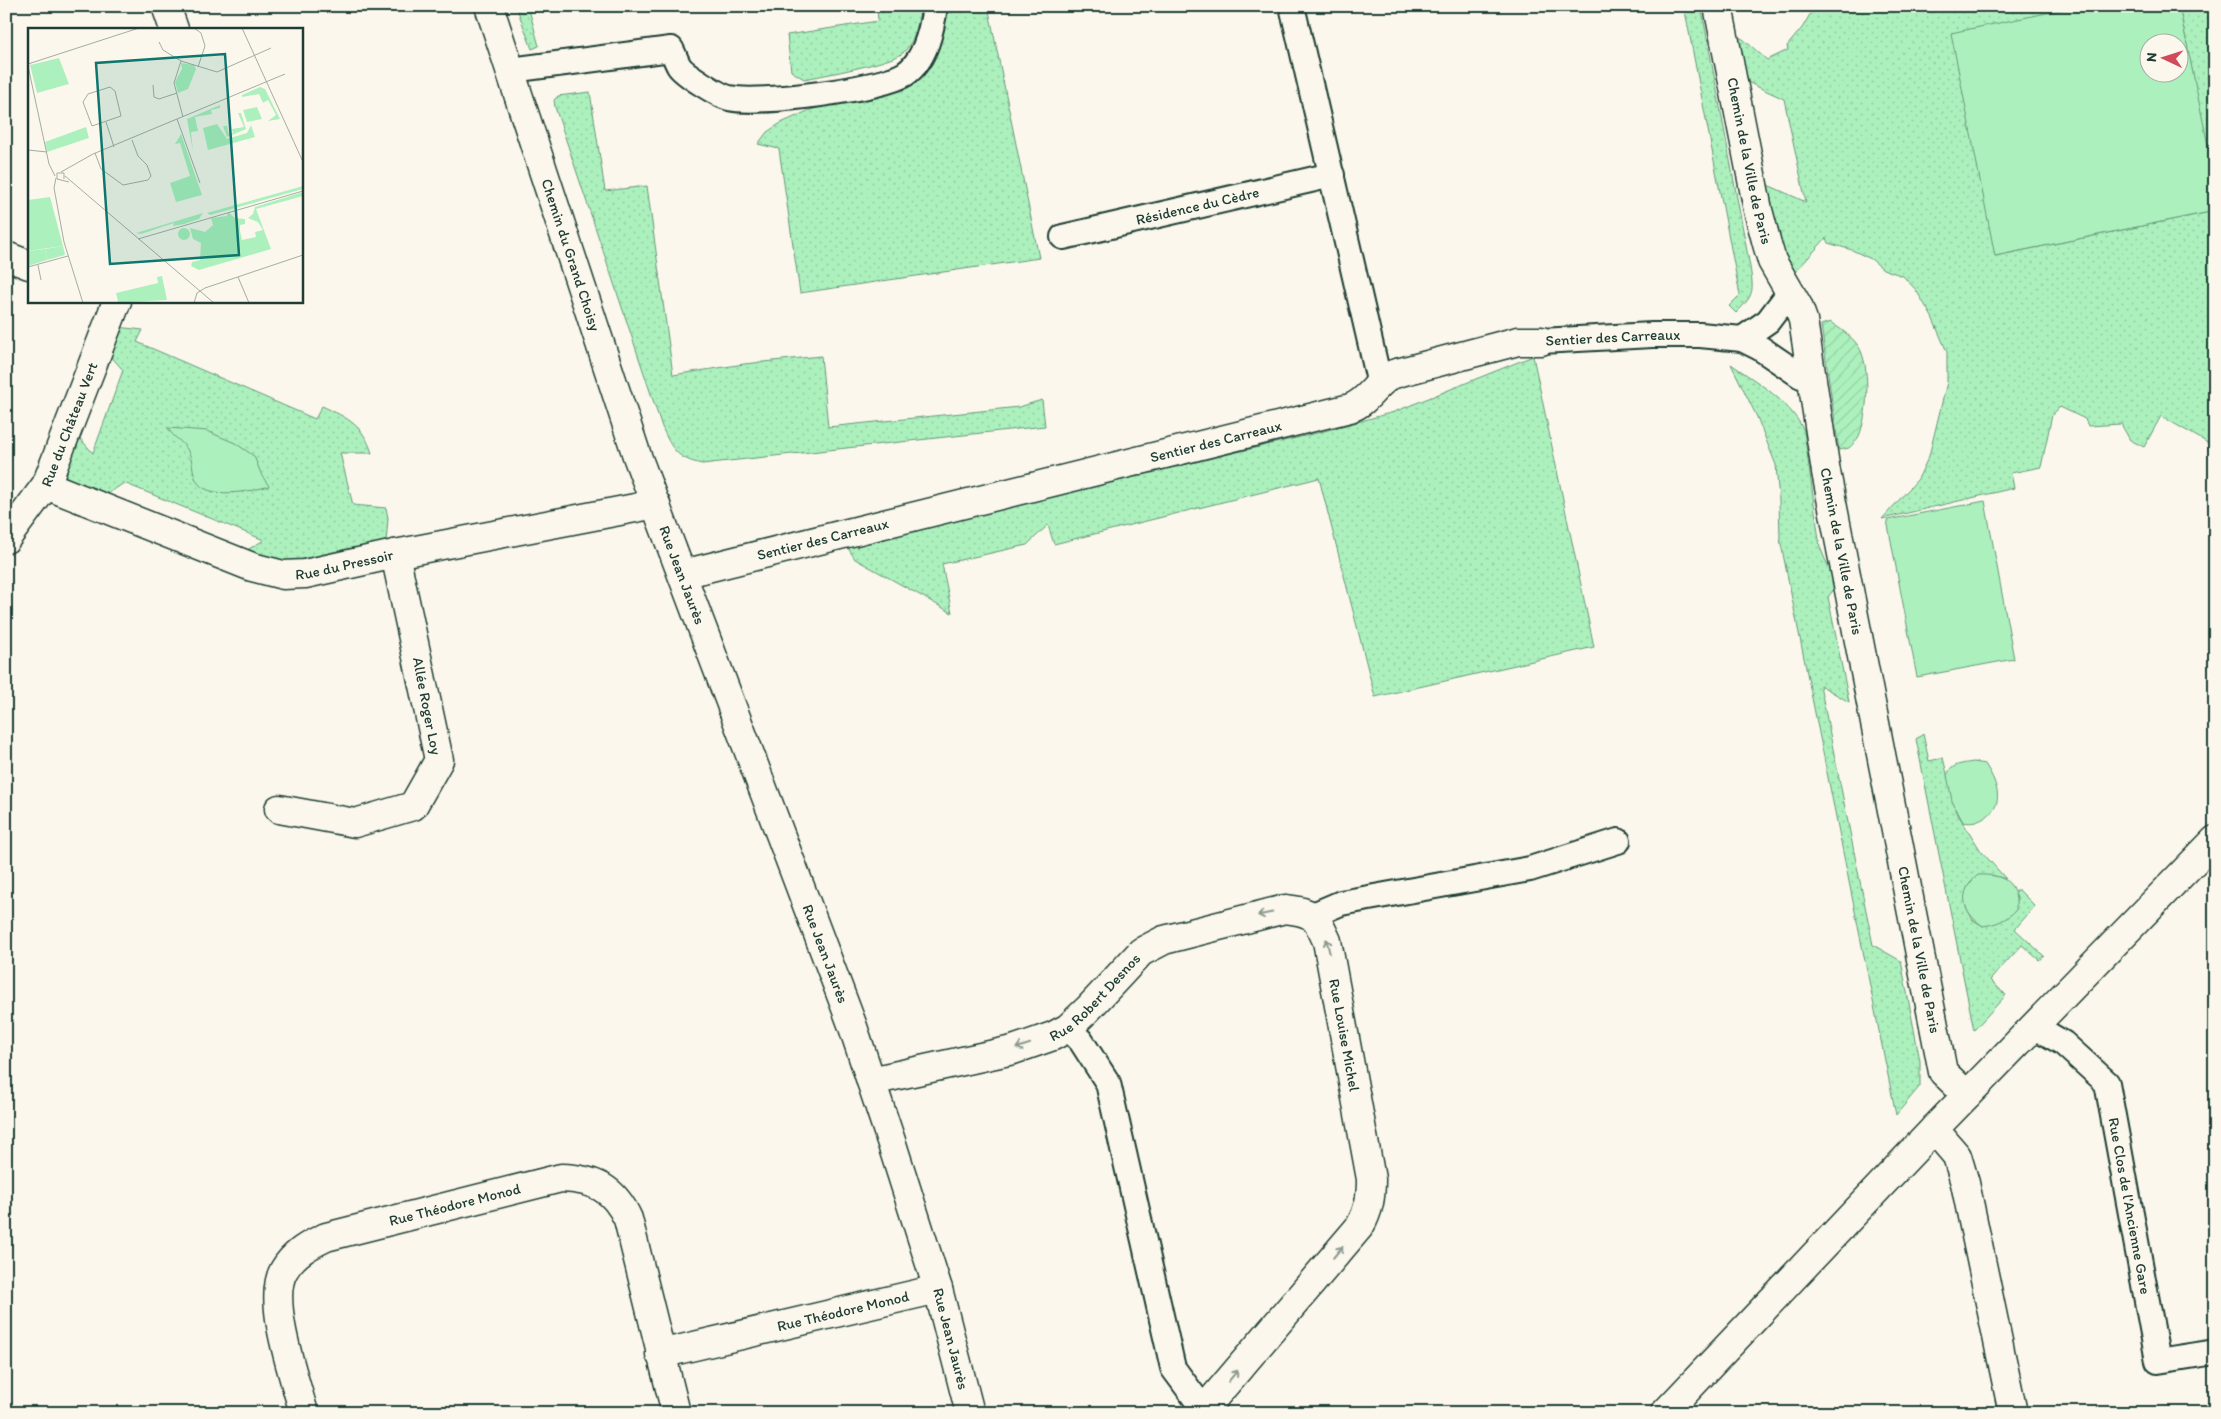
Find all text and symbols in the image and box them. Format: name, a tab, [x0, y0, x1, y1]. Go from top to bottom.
inset map	[28, 28, 302, 302]
north arrow	[2138, 32, 2188, 82]
text: N	[2143, 52, 2160, 62]
street label: Chemin de la Ville de Paris	[1723, 76, 1776, 247]
street label: Chemin du Grand Choisy	[537, 176, 604, 333]
street label: Résidence du Cèdre	[1134, 183, 1261, 229]
street label: Sentier des Carreaux	[1545, 326, 1680, 350]
street label: Rue du Château Vert	[37, 359, 102, 489]
street label: Sentier des Carreaux	[1148, 416, 1283, 466]
street label: Chemin de la Ville de Paris	[1816, 466, 1867, 637]
street label: Sentier des Carreaux	[755, 514, 890, 564]
street label: Rue Jean Jaurès	[655, 523, 709, 627]
street label: Rue du Pressoir	[295, 546, 395, 583]
street label: Allée Roger Loy	[409, 656, 445, 756]
street label: Chemin de la Ville de Paris	[1894, 865, 1944, 1035]
street label: Rue Jean Jaurès	[799, 902, 852, 1006]
one-way arrow	[1258, 910, 1274, 919]
one-way arrow	[1323, 939, 1332, 955]
street label: Rue Robert Desnos	[1046, 949, 1144, 1045]
street label: Rue Louise Michel	[1325, 977, 1364, 1094]
one-way arrow	[1015, 1042, 1031, 1052]
street label: Rue Clos de l'Ancienne Gare	[2105, 1116, 2155, 1296]
street label: Rue Théodore Monod	[387, 1180, 522, 1230]
one-way arrow	[1332, 1246, 1343, 1259]
street label: Rue Jean Jaurès	[929, 1286, 973, 1392]
street label: Rue Théodore Monod	[775, 1287, 911, 1335]
one-way arrow	[1227, 1369, 1238, 1382]

